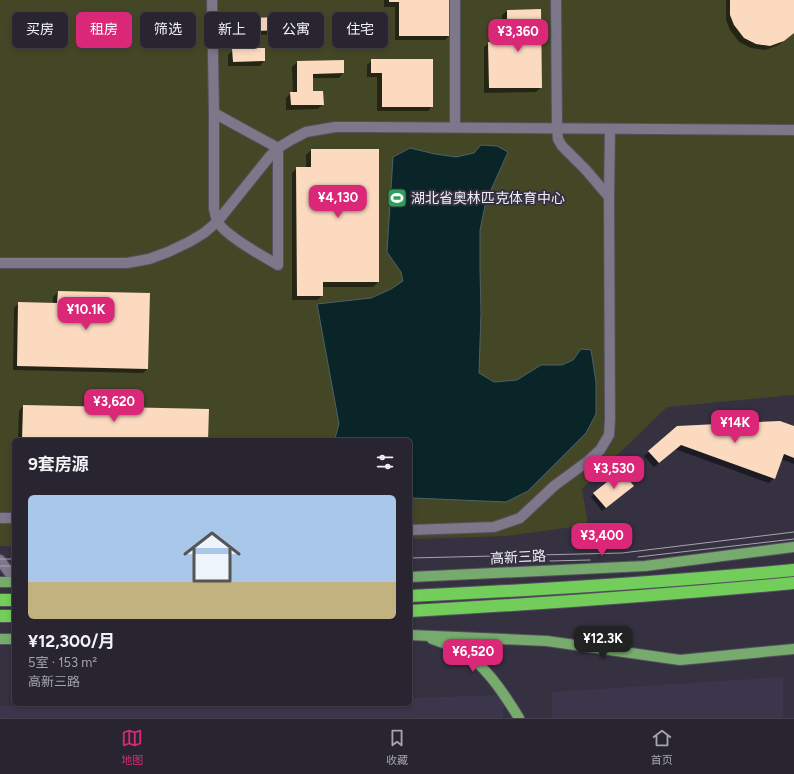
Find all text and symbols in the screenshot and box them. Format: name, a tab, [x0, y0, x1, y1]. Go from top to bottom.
chip: 买房	[12, 12, 68, 48]
chip: 租房	[76, 12, 132, 48]
chip: 筛选	[140, 12, 196, 48]
chip: 新上	[204, 12, 260, 48]
chip: 公寓	[268, 12, 324, 48]
chip: 住宅	[332, 12, 388, 48]
pin: ¥3,360	[485, 19, 551, 53]
text: ¥3,360	[497, 24, 539, 39]
pin: ¥4,130	[305, 185, 371, 219]
sports icon: 湖北省奥林匹克体育中心	[386, 187, 408, 209]
text: ¥4,130	[318, 190, 358, 205]
place label: 湖北省奥林匹克体育中心	[411, 190, 565, 207]
pin: ¥10.1K	[53, 297, 119, 331]
text: ¥10.1K	[66, 302, 106, 317]
pin: ¥3,620	[81, 389, 147, 423]
text: ¥3,620	[93, 394, 135, 409]
pin: ¥14K	[711, 410, 759, 444]
text: ¥14K	[720, 415, 750, 430]
icon: filters	[374, 451, 396, 473]
text: 9套房源	[28, 454, 89, 474]
pin: ¥3,530	[581, 456, 647, 490]
text: ¥3,530	[593, 461, 635, 476]
icon: home	[176, 521, 248, 593]
pin: ¥3,400	[569, 523, 635, 557]
text: ¥3,400	[580, 528, 624, 543]
street label: 高新三路	[490, 548, 546, 567]
pin: ¥12.3K	[570, 626, 636, 660]
text: ¥12,300/月	[28, 631, 115, 651]
text: ¥12.3K	[583, 631, 623, 646]
pin: ¥6,520	[440, 639, 506, 673]
text: ¥6,520	[452, 644, 494, 659]
text: 5室 · 153 m²	[28, 655, 97, 670]
text: 高新三路	[28, 674, 80, 689]
tab: 地图	[121, 727, 143, 767]
tab: 收藏	[386, 727, 408, 767]
tab: 首页	[651, 727, 673, 767]

